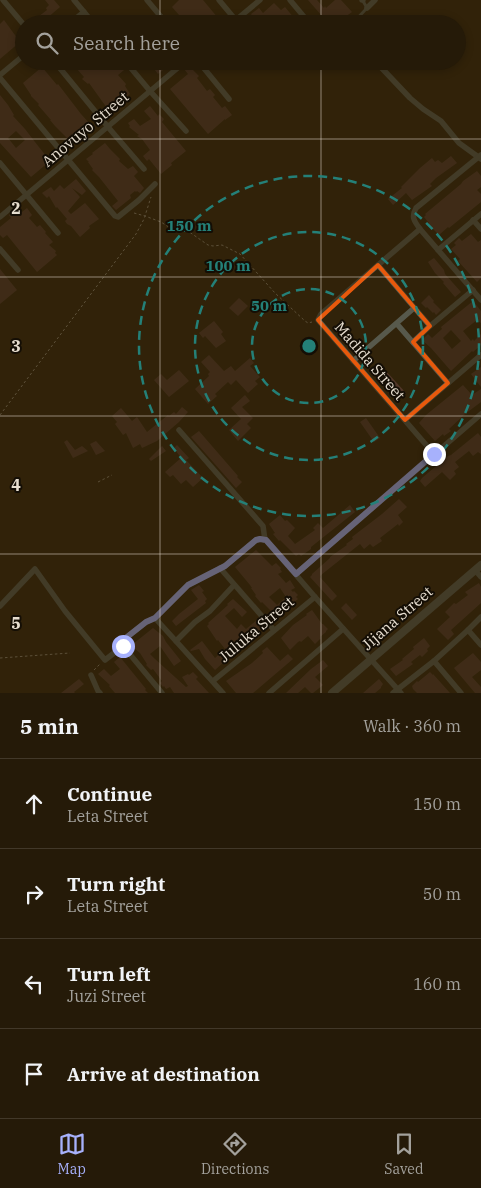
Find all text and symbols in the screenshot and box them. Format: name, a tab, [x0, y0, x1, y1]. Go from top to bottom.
search box	[15, 15, 466, 70]
icon: search	[33, 29, 61, 57]
text: Search here	[73, 31, 180, 55]
street label: Anovuyo Street	[38, 87, 132, 171]
text: 2	[11, 198, 21, 218]
text: 150 m	[166, 216, 212, 235]
text: 100 m	[205, 256, 251, 275]
text: 50 m	[251, 296, 287, 315]
street label: Madida Street	[331, 318, 409, 404]
text: 3	[11, 336, 21, 356]
centre of rings	[300, 337, 318, 355]
route end	[423, 443, 446, 466]
text: 4	[11, 475, 21, 495]
street label: Jijana Street	[358, 582, 436, 654]
street label: Juluka Street	[214, 592, 298, 666]
text: 5	[11, 613, 21, 633]
route start	[112, 635, 135, 658]
text: 5 min	[20, 712, 79, 740]
text: Walk · 360 m	[363, 716, 461, 736]
text: Continue	[67, 782, 152, 806]
icon: ahead	[20, 790, 48, 818]
text: 150 m	[413, 794, 461, 814]
text: Leta Street	[67, 806, 148, 826]
text: Turn right	[67, 872, 165, 896]
icon: right	[20, 880, 48, 908]
text: 50 m	[423, 884, 461, 904]
text: Leta Street	[67, 896, 148, 916]
text: Turn left	[67, 962, 150, 986]
icon: left	[20, 970, 48, 998]
text: 160 m	[413, 974, 461, 994]
text: Juzi Street	[67, 986, 146, 1006]
icon: arrive	[20, 1060, 48, 1088]
text: Arrive at destination	[67, 1062, 260, 1086]
tab: Map	[58, 1130, 86, 1178]
tab: Directions	[201, 1130, 269, 1178]
tab: Saved	[384, 1130, 423, 1178]

